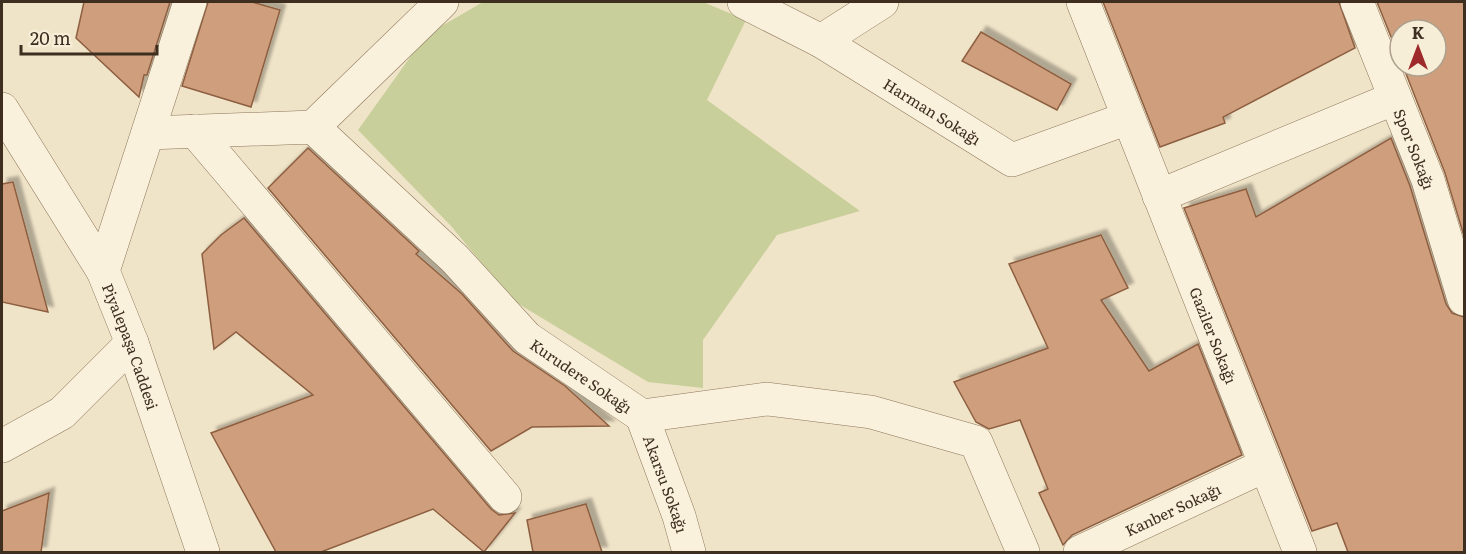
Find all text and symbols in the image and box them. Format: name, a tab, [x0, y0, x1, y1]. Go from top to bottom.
scale bar	[21, 18, 158, 56]
north arrow	[1388, 18, 1448, 78]
text: K	[1412, 20, 1425, 44]
text: 20 m	[30, 24, 71, 51]
street label: Harman Sokağı	[879, 71, 986, 150]
street label: Spor Sokağı	[1389, 105, 1442, 192]
street label: Piyalepaşa Caddesi	[97, 279, 165, 412]
street label: Gaziler Sokağı	[1185, 283, 1244, 387]
street label: Kurudere Sokağı	[526, 332, 638, 418]
street label: Akarsu Sokağı	[638, 431, 695, 535]
street label: Kanber Sokağı	[1121, 476, 1224, 541]

